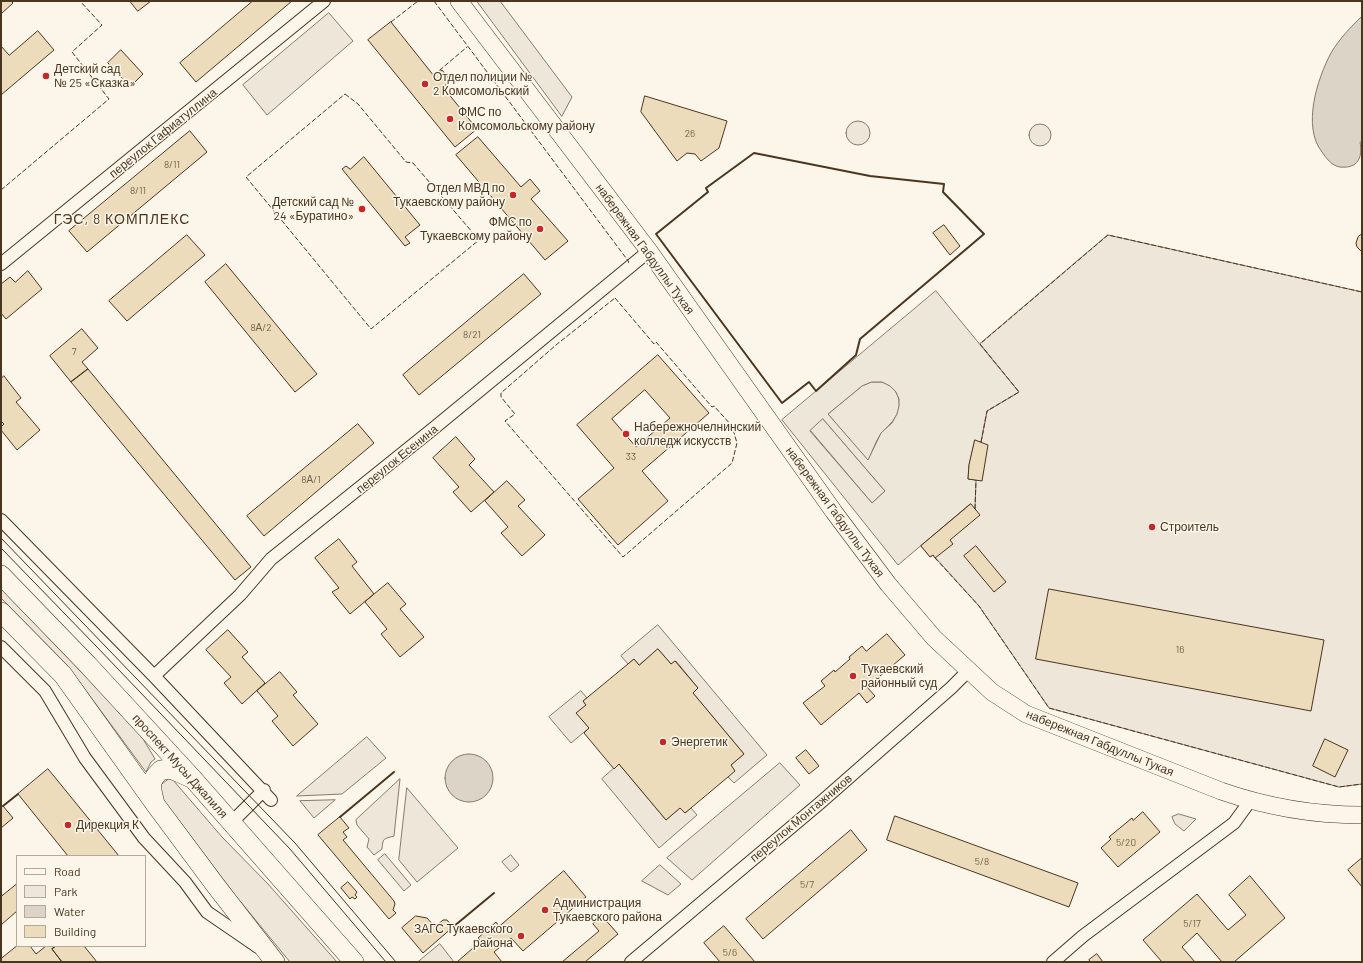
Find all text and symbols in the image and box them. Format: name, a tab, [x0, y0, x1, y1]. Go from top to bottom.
place label: Детский сад № 25 «Сказка»	[54, 62, 136, 90]
place label: Отдел полиции № 2 Комсомольский	[433, 70, 532, 98]
marker: Детский сад № 25 «Сказка»	[41, 71, 51, 81]
marker: Отдел полиции № 2 Комсомольский	[420, 79, 430, 89]
street label: переулок Гафиатуллина	[106, 85, 220, 181]
place label: ФМС по Комсомольскому району	[458, 105, 595, 133]
marker: ФМС по Комсомольскому району	[445, 114, 455, 124]
house number: 26	[685, 128, 695, 140]
house number: 8/11	[164, 159, 180, 171]
place label: Отдел МВД по Тукаевскому району	[393, 181, 505, 209]
street label: набережная Габдуллы Тукая	[593, 181, 697, 317]
house number: 8/11	[130, 185, 146, 197]
marker: Отдел МВД по Тукаевскому району	[508, 190, 518, 200]
place label: Детский сад № 24 «Буратино»	[272, 195, 354, 223]
marker: Детский сад № 24 «Буратино»	[357, 204, 367, 214]
district label: ГЭС, 8 КОМПЛЕКС	[54, 211, 190, 227]
place label: ФМС по Тукаевскому району	[420, 215, 532, 243]
marker: ФМС по Тукаевскому району	[535, 224, 545, 234]
house number: 8А/2	[250, 322, 272, 334]
house number: 8/21	[463, 329, 481, 341]
house number: 7	[72, 346, 76, 358]
place label: Набережночелнинский колледж искусств	[634, 420, 761, 448]
street label: переулок Есенина	[353, 422, 441, 496]
marker: Набережночелнинский колледж искусств	[621, 429, 631, 439]
street label: набережная Габдуллы Тукая	[783, 444, 887, 580]
house number: 33	[626, 451, 636, 463]
house number: 8А/1	[301, 474, 321, 486]
place label: Строитель	[1160, 520, 1219, 534]
marker: Строитель	[1147, 522, 1157, 532]
house number: 16	[1176, 644, 1184, 656]
place label: Тукаевский районный суд	[861, 662, 937, 690]
marker: Тукаевский районный суд	[848, 671, 858, 681]
street label: набережная Габдуллы Тукая	[1024, 707, 1176, 779]
street label: проспект Мусы Джалиля	[129, 711, 231, 821]
place label: Энергетик	[671, 735, 727, 749]
marker: Энергетик	[658, 737, 668, 747]
street label: переулок Монтажников	[747, 771, 855, 865]
place label: Дирекция К	[76, 818, 139, 832]
marker: Дирекция К	[63, 820, 73, 830]
house number: 5/20	[1116, 837, 1136, 849]
legend	[16, 855, 146, 947]
house number: 5/8	[975, 856, 989, 868]
text: Road	[54, 864, 81, 878]
house number: 5/7	[800, 879, 814, 891]
text: Park	[54, 884, 78, 898]
place label: Администрация Тукаевского района	[553, 896, 662, 924]
text: Water	[54, 904, 85, 918]
marker: Администрация Тукаевского района	[540, 905, 550, 915]
house number: 5/17	[1183, 918, 1201, 930]
place label: ЗАГС Тукаевского района	[414, 922, 513, 950]
text: Building	[54, 924, 96, 938]
marker: ЗАГС Тукаевского района	[516, 931, 526, 941]
house number: 5/6	[723, 947, 737, 959]

